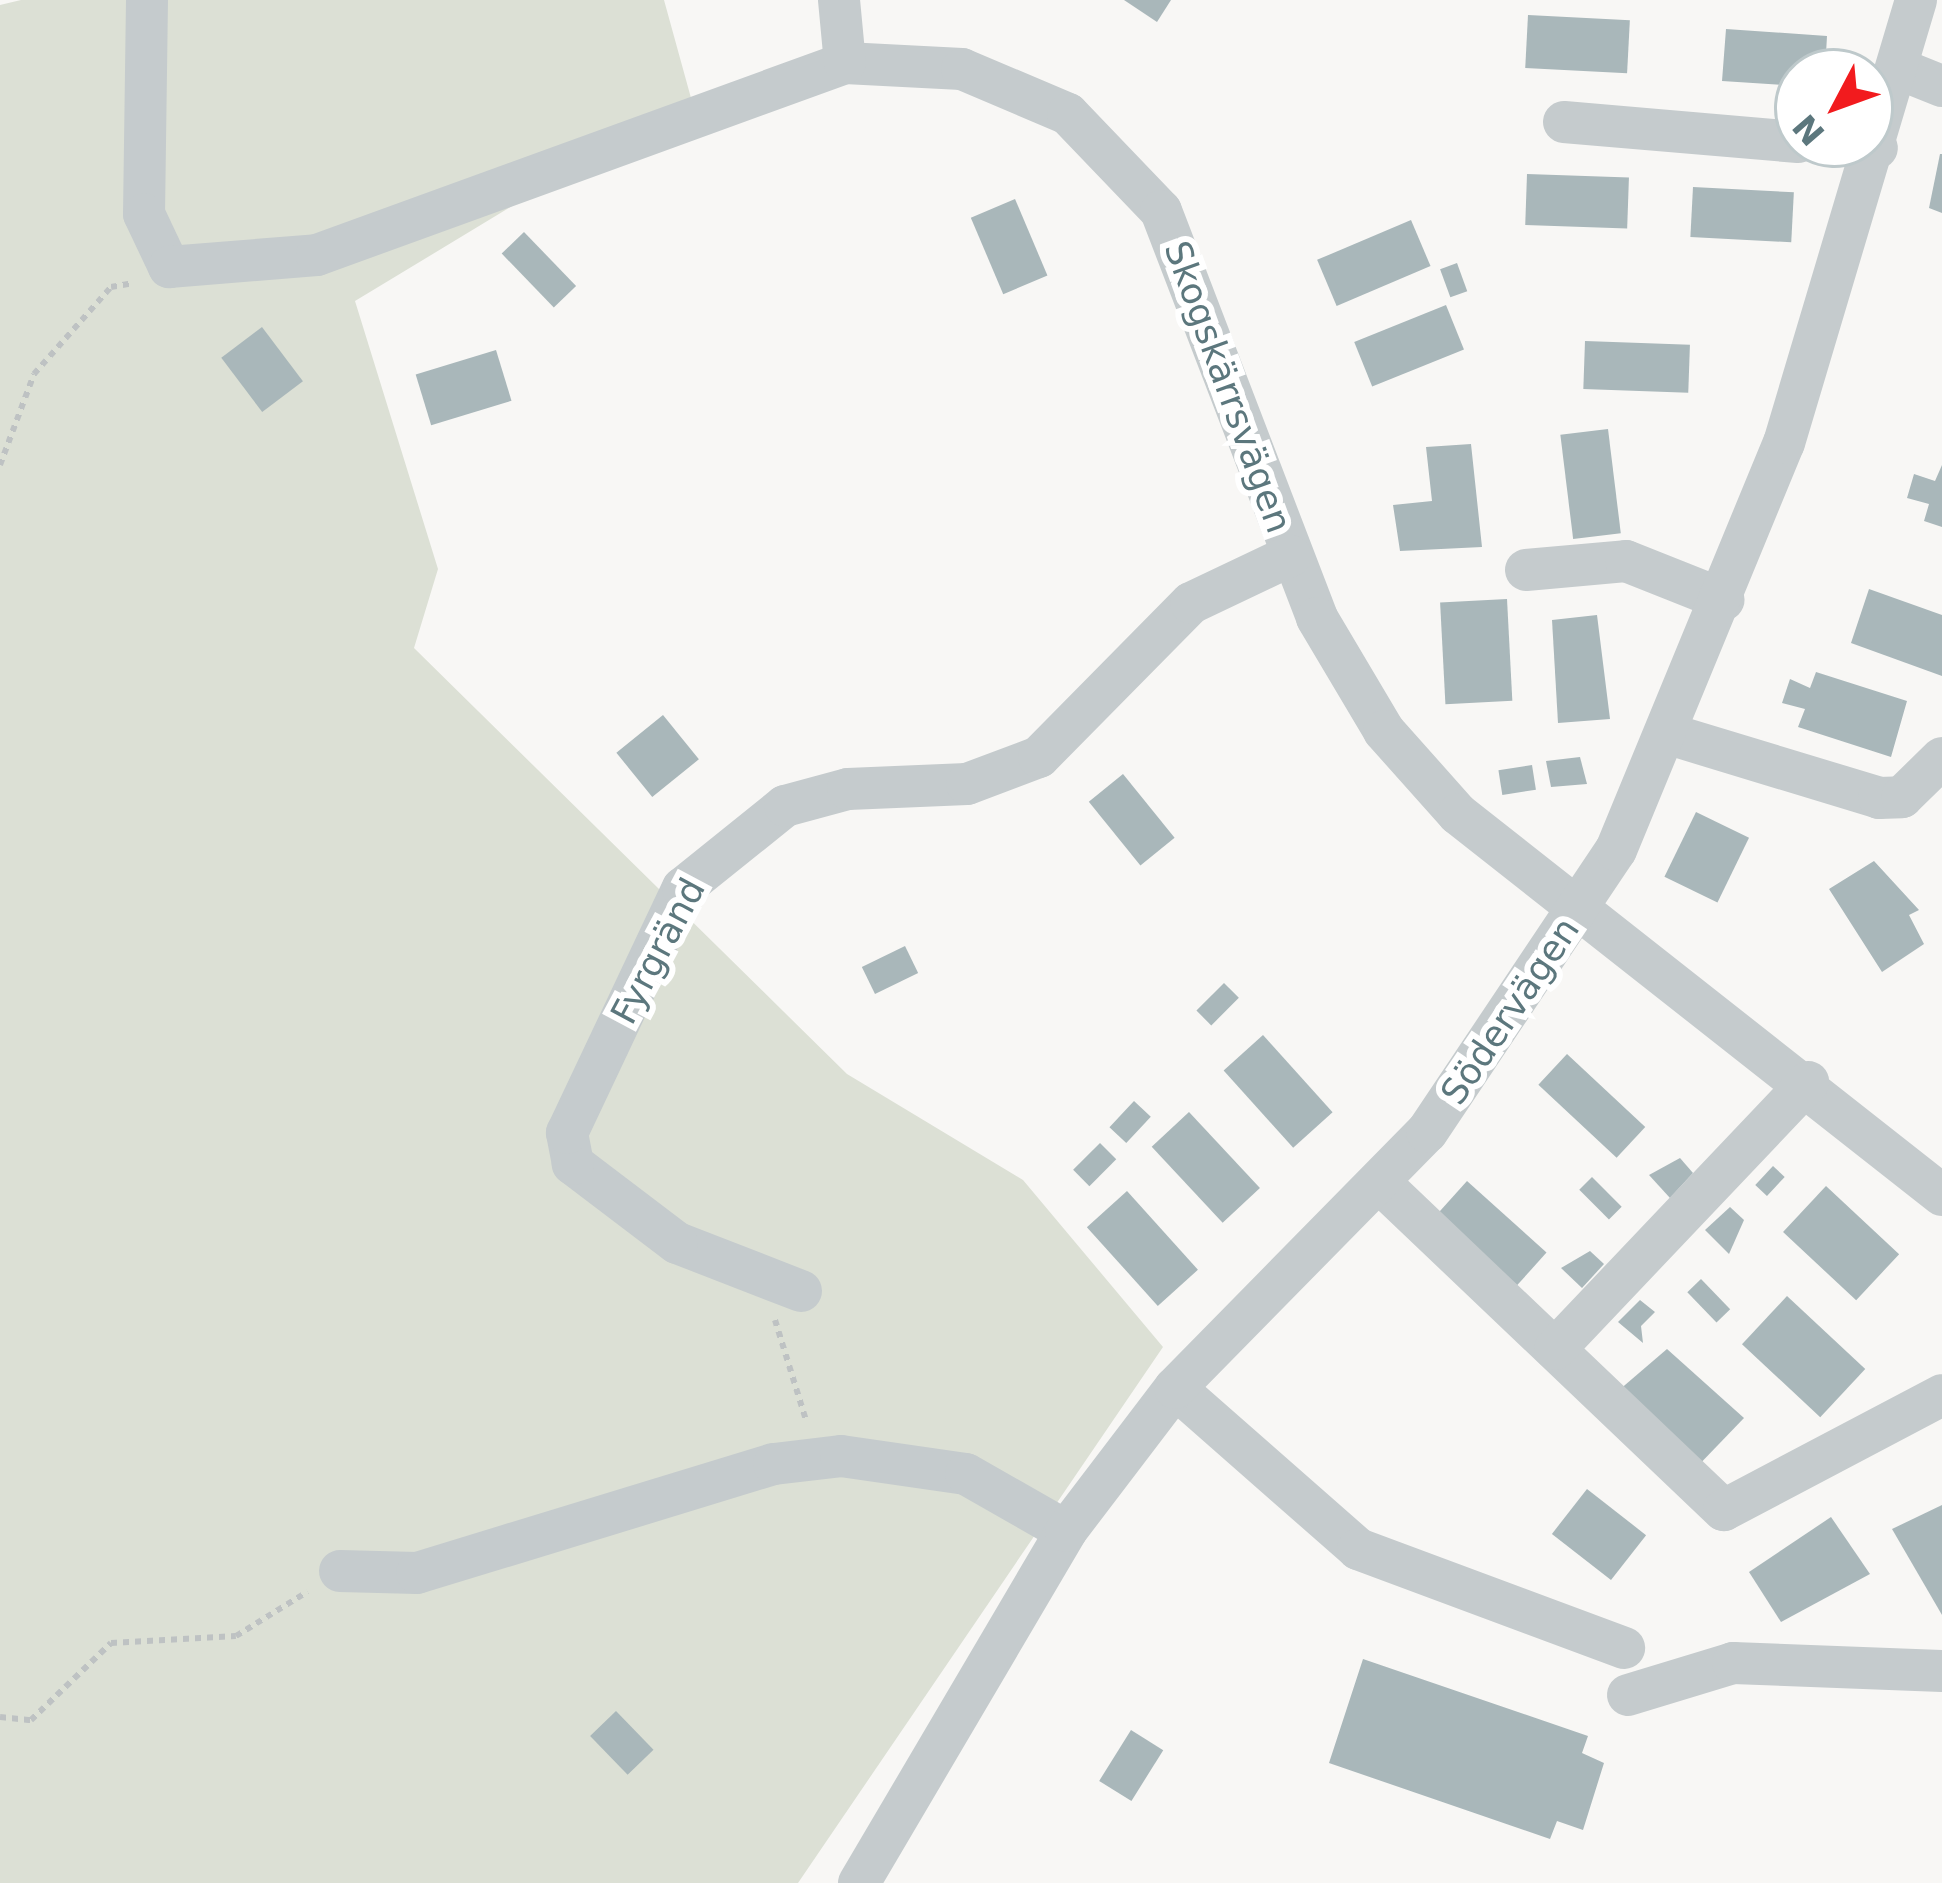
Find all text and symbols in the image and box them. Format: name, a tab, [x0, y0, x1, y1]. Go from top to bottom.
north arrow	[1774, 48, 1894, 168]
text: N	[1785, 107, 1832, 153]
street label: Skogskärrsvägen	[1155, 235, 1301, 539]
street label: Fyrgränd	[602, 871, 714, 1031]
street label: Södervägen	[1432, 909, 1588, 1113]

